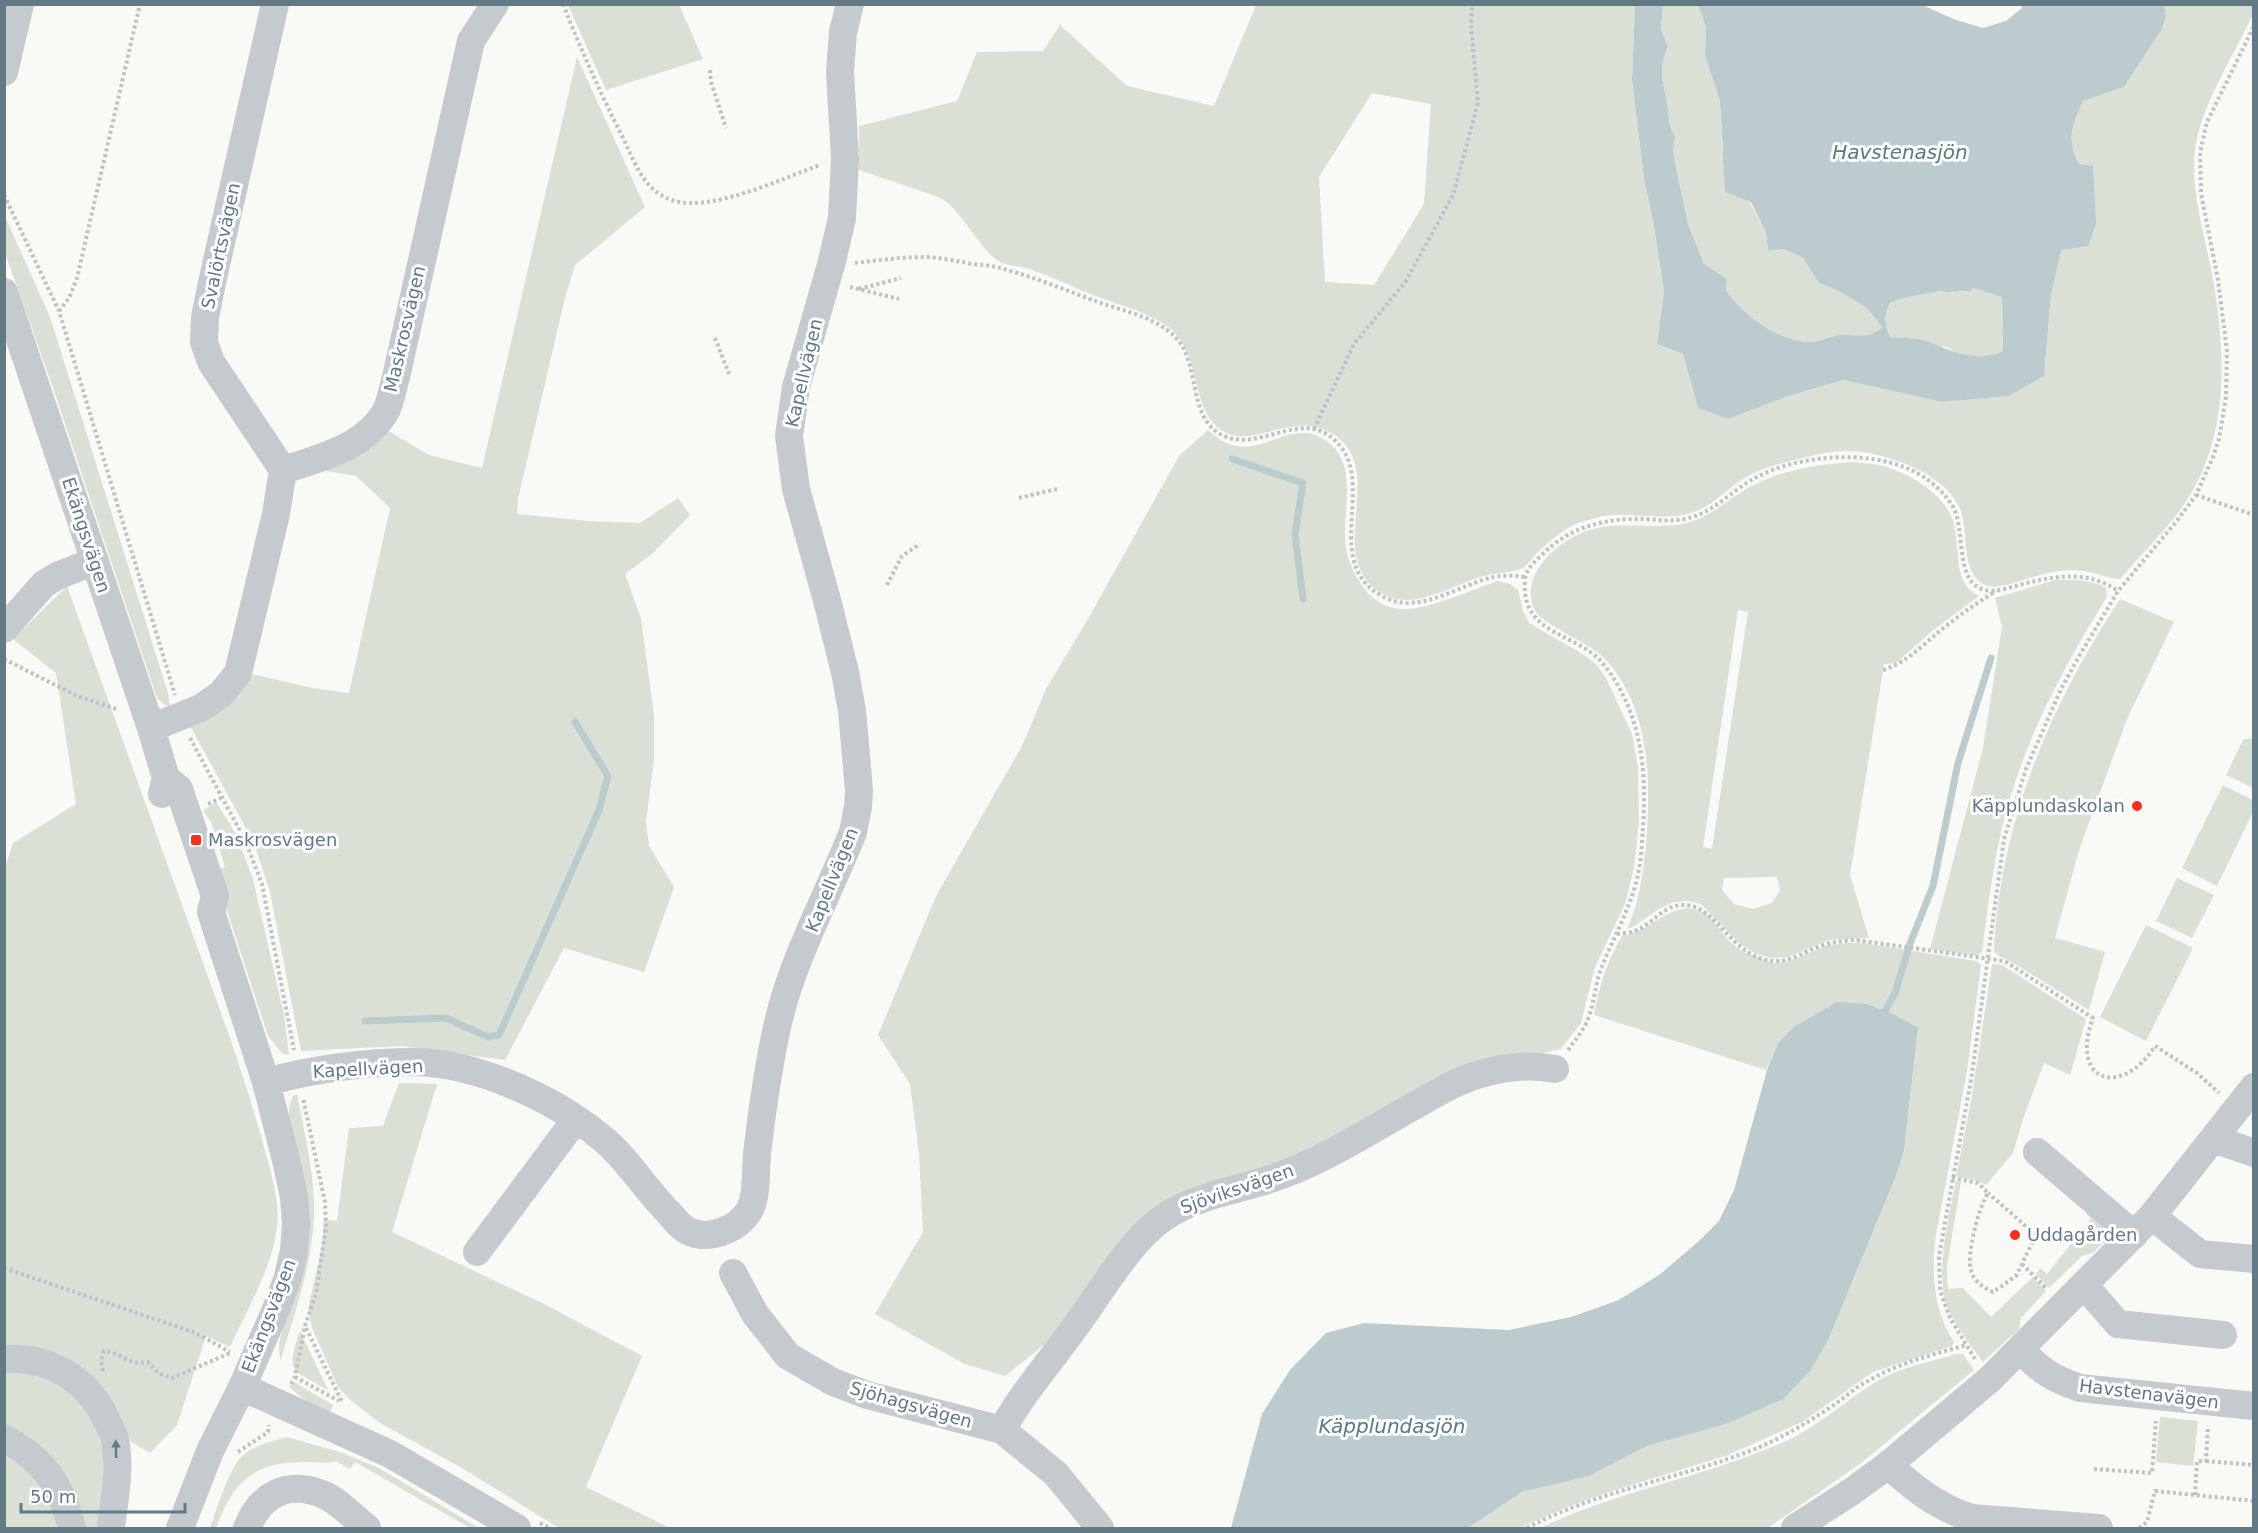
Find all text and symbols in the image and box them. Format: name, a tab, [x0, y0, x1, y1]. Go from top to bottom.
water label: Havstenasjön	[1832, 140, 1968, 164]
street label: Svalörtsvägen	[197, 181, 244, 311]
street label: Maskrosvägen	[380, 264, 429, 394]
street label: Kapellvägen	[781, 317, 826, 429]
street label: Ekängsvägen	[58, 474, 115, 595]
place label: Käpplundaskolan	[1972, 795, 2125, 816]
marker: Käpplundaskolan	[2130, 799, 2144, 813]
street label: Kapellvägen	[801, 825, 862, 935]
place label: Maskrosvägen	[208, 829, 337, 850]
marker: Maskrosvägen	[189, 833, 203, 847]
street label: Kapellvägen	[312, 1055, 424, 1082]
street label: Sjöviksvägen	[1177, 1159, 1296, 1218]
place label: Uddagården	[2027, 1224, 2138, 1245]
marker: Uddagården	[2008, 1228, 2022, 1242]
street label: Ekängsvägen	[237, 1256, 300, 1376]
street label: Havstenavägen	[2078, 1375, 2220, 1413]
street label: Sjöhagsvägen	[848, 1377, 975, 1432]
water label: Käpplundasjön	[1319, 1414, 1465, 1438]
one-way arrow	[111, 1440, 120, 1459]
scale bar	[21, 1476, 184, 1514]
text: 50 m	[30, 1486, 76, 1507]

